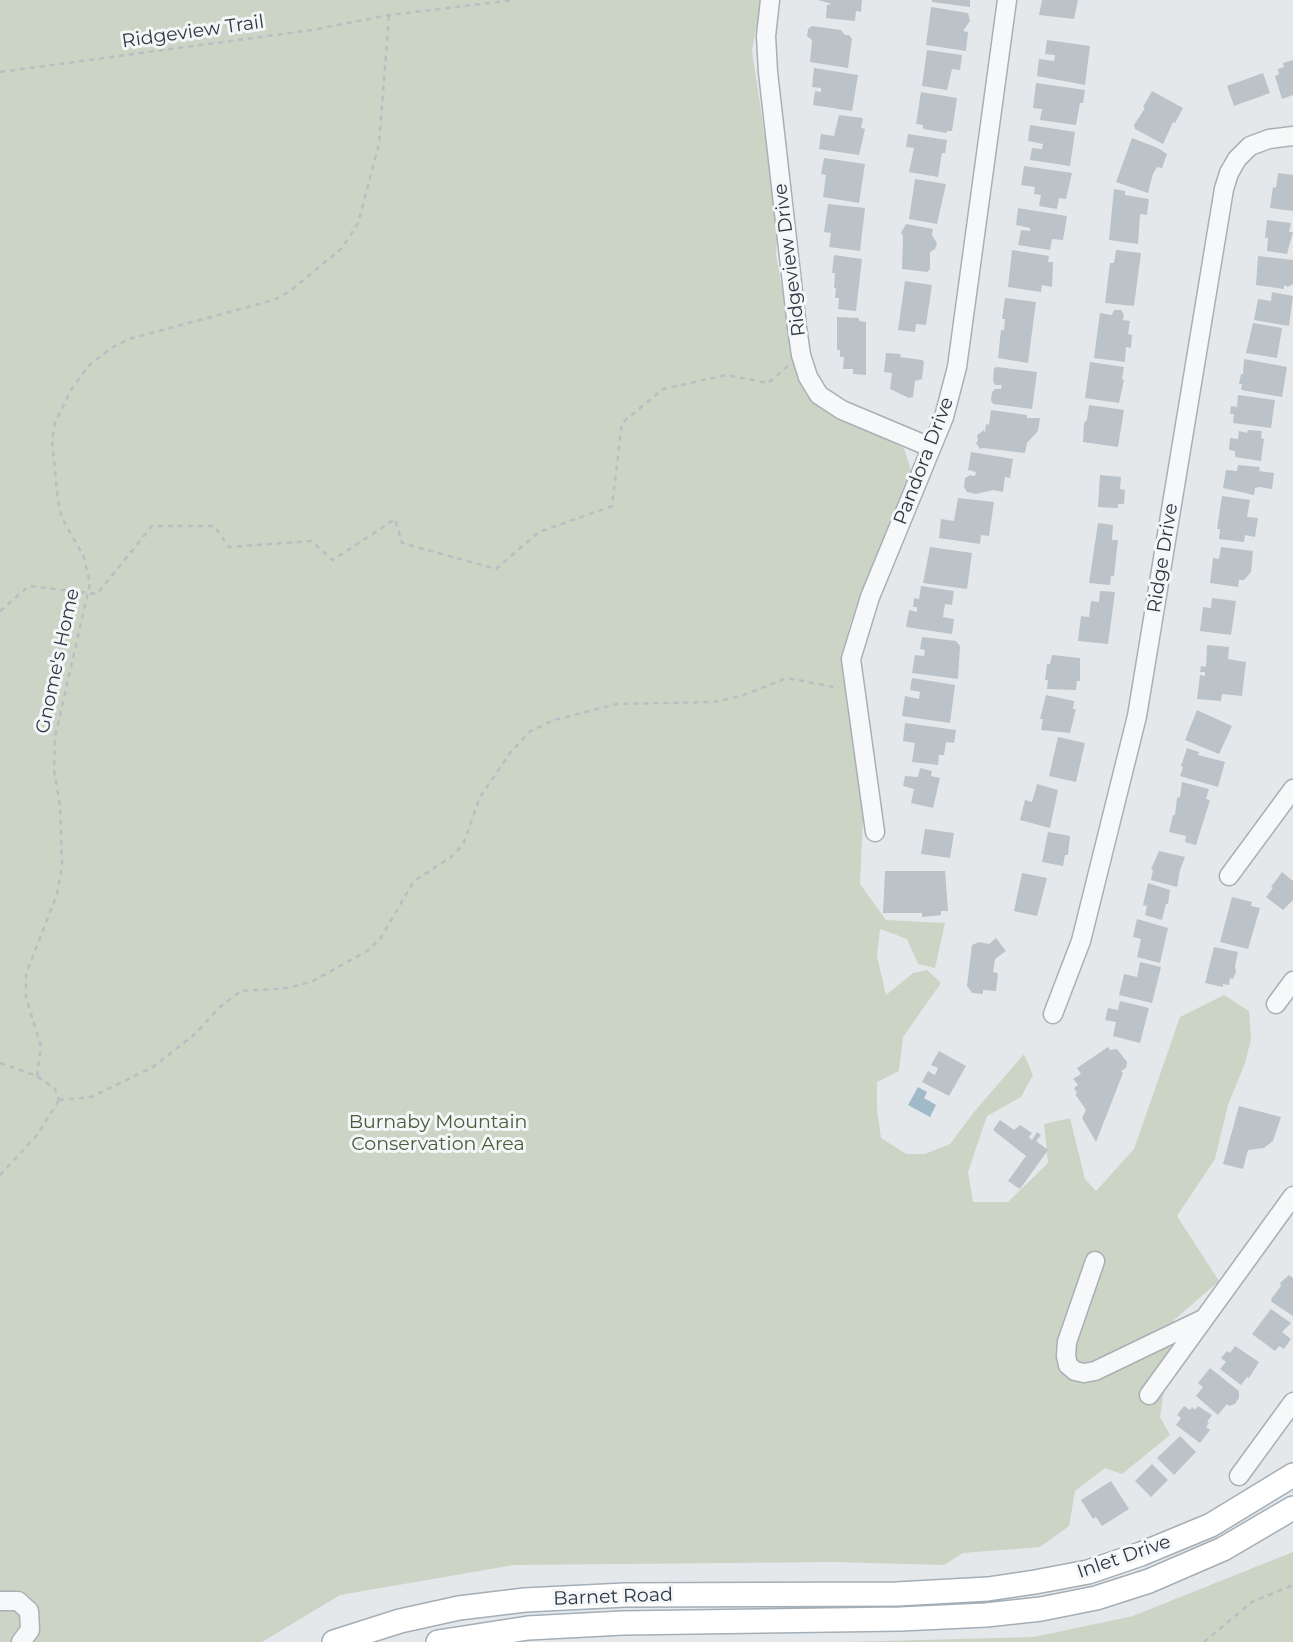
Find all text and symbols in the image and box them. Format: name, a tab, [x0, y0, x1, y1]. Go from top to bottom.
street label: Ridgeview Trail	[120, 11, 266, 53]
street label: Ridgeview Drive	[769, 182, 811, 338]
street label: Pandora Drive	[889, 394, 959, 528]
street label: Ridge Drive	[1143, 501, 1183, 615]
street label: Gnome's Home	[31, 586, 85, 736]
park label: Burnaby Mountain Conservation Area	[349, 1111, 527, 1155]
street label: Inlet Drive	[1074, 1530, 1174, 1584]
street label: Barnet Road	[553, 1584, 673, 1610]

